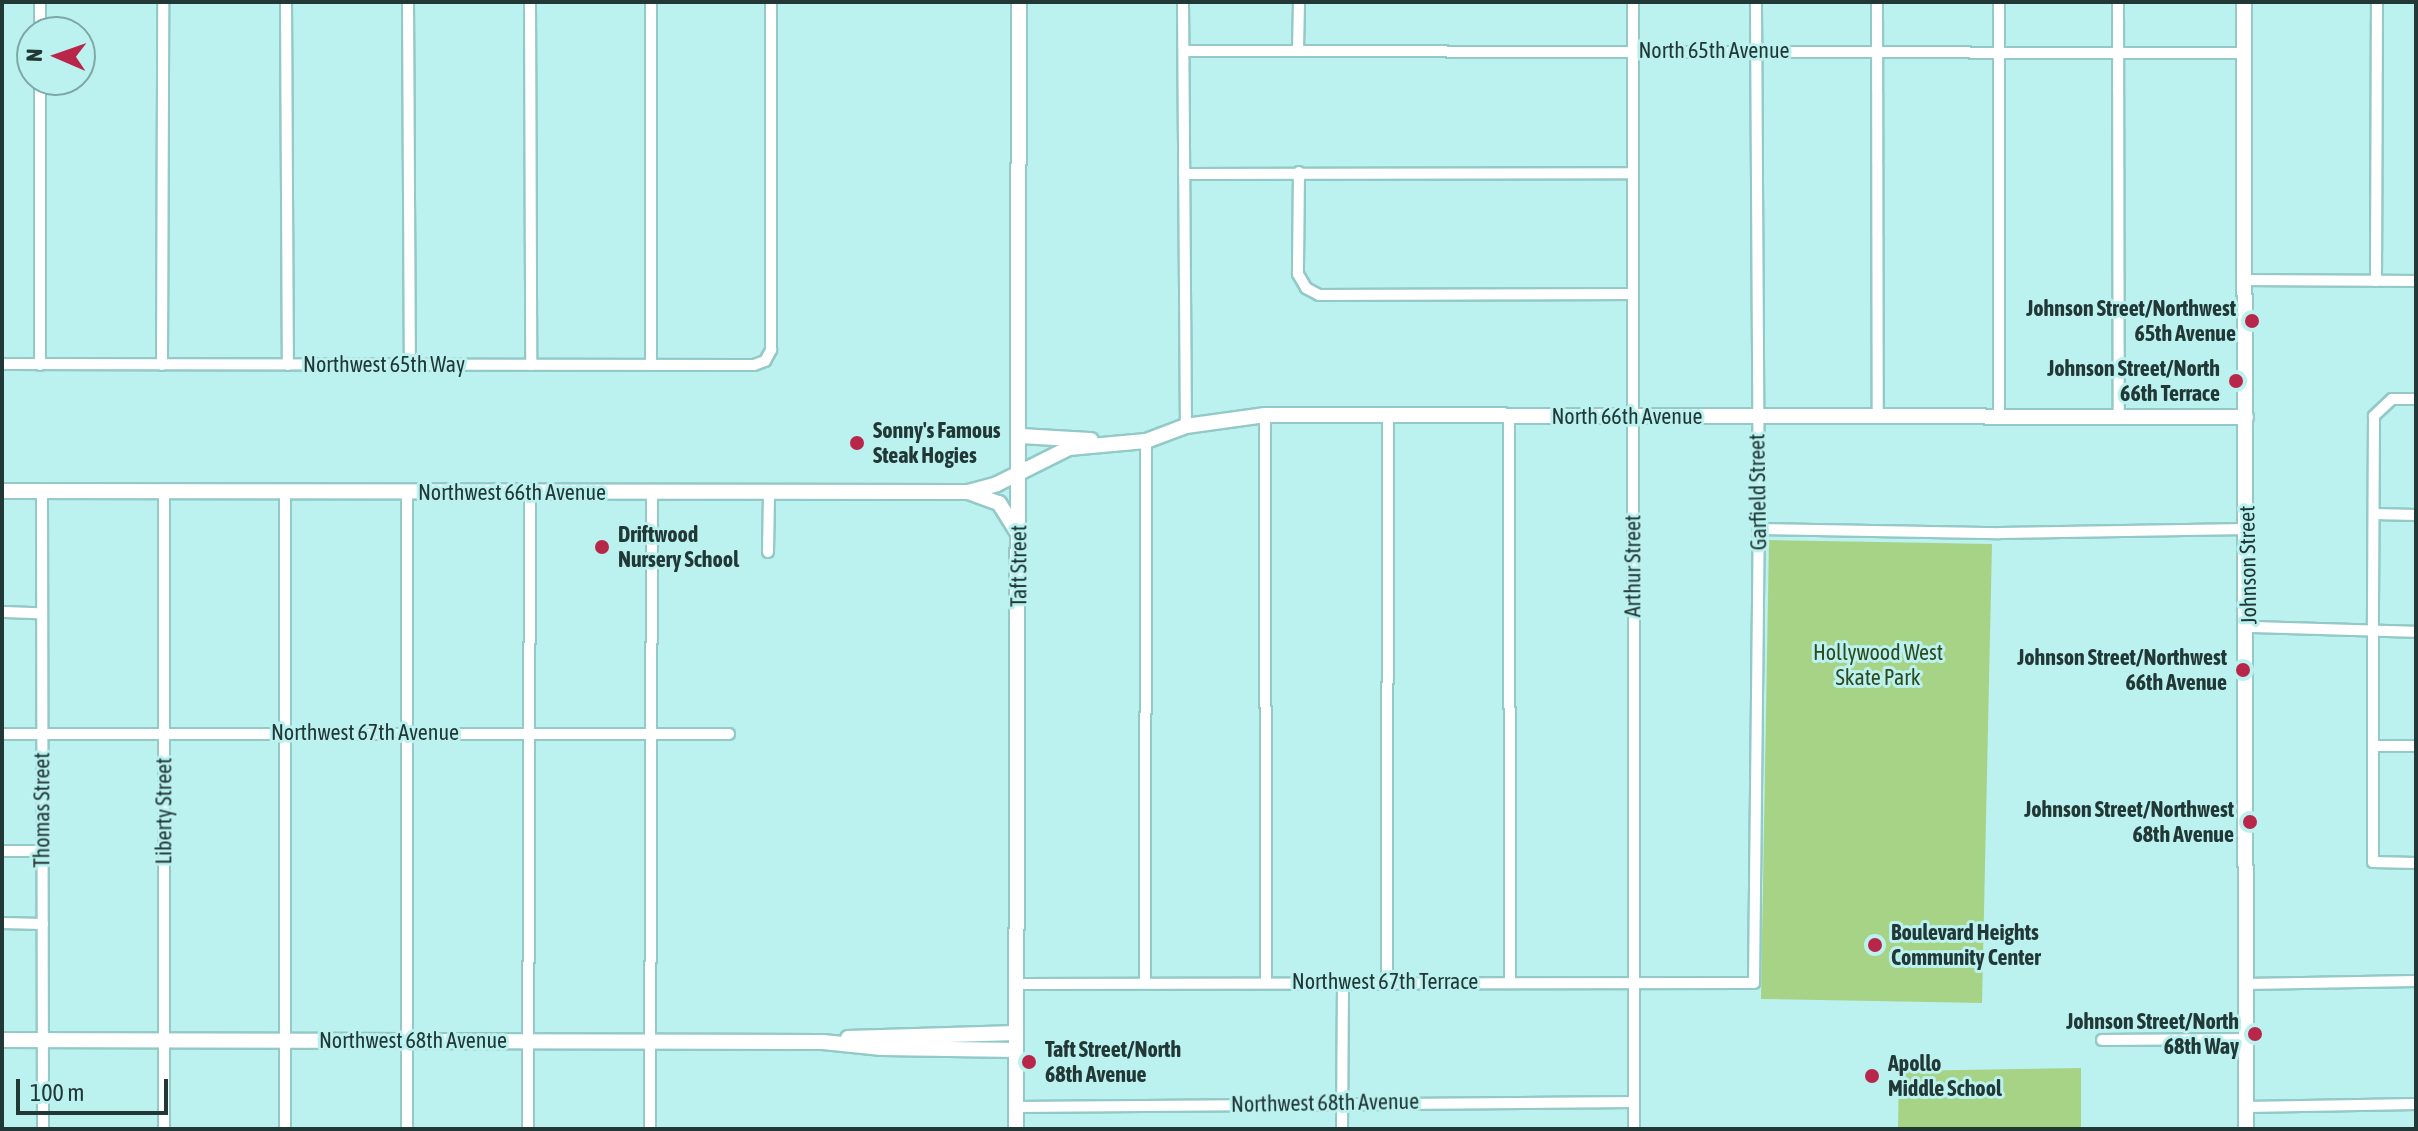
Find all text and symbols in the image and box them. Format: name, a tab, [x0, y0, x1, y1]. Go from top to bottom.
north arrow	[16, 16, 96, 96]
street label: North 65th Avenue	[1638, 38, 1790, 64]
text: N	[21, 48, 47, 62]
place label: Johnson Street/Northwest 65th Avenue	[2026, 295, 2236, 346]
marker: Johnson Street/Northwest 65th Avenue	[2243, 312, 2261, 330]
street label: Northwest 65th Way	[303, 352, 465, 378]
place label: Johnson Street/North 66th Terrace	[2047, 355, 2220, 406]
marker: Johnson Street/North 66th Terrace	[2227, 372, 2245, 390]
street label: North 66th Avenue	[1551, 404, 1703, 430]
place label: Sonny's Famous Steak Hogies	[873, 417, 1001, 468]
street label: Garfield Street	[1744, 433, 1772, 551]
marker: Sonny's Famous Steak Hogies	[848, 434, 866, 452]
street label: Northwest 66th Avenue	[418, 480, 606, 506]
street label: Johnson Street	[2234, 505, 2262, 625]
street label: Arthur Street	[1620, 515, 1646, 617]
place label: Driftwood Nursery School	[618, 521, 739, 572]
street label: Taft Street	[1006, 525, 1032, 607]
marker: Driftwood Nursery School	[593, 538, 611, 556]
park label: Hollywood West Skate Park	[1813, 639, 1943, 690]
place label: Johnson Street/Northwest 66th Avenue	[2017, 644, 2227, 696]
marker: Johnson Street/Northwest 66th Avenue	[2234, 661, 2252, 679]
street label: Northwest 67th Avenue	[271, 720, 459, 746]
street label: Thomas Street	[29, 752, 55, 868]
street label: Liberty Street	[151, 758, 177, 864]
place label: Johnson Street/Northwest 68th Avenue	[2024, 796, 2234, 848]
marker: Johnson Street/Northwest 68th Avenue	[2241, 813, 2259, 831]
place label: Boulevard Heights Community Center	[1891, 919, 2041, 970]
marker: Boulevard Heights Community Center	[1866, 936, 1884, 954]
street label: Northwest 67th Terrace	[1292, 969, 1478, 995]
place label: Johnson Street/North 68th Way	[2066, 1008, 2239, 1060]
marker: Johnson Street/North 68th Way	[2246, 1025, 2264, 1043]
street label: Northwest 68th Avenue	[319, 1028, 507, 1054]
place label: Taft Street/North 68th Avenue	[1045, 1036, 1181, 1088]
place label: Apollo Middle School	[1888, 1050, 2002, 1102]
marker: Taft Street/North 68th Avenue	[1020, 1053, 1038, 1071]
scale bar	[20, 1063, 172, 1113]
marker: Apollo Middle School	[1863, 1067, 1881, 1085]
text: 100 m	[30, 1079, 84, 1106]
street label: Northwest 68th Avenue	[1231, 1088, 1419, 1118]

